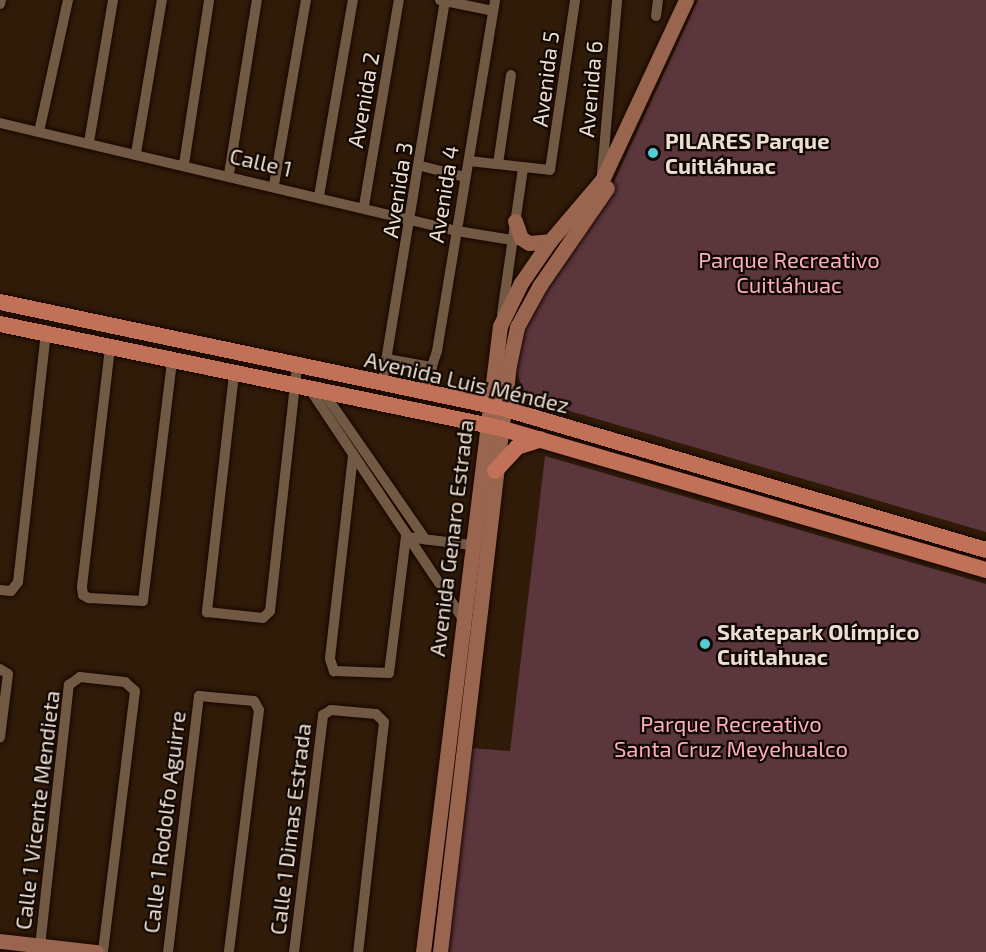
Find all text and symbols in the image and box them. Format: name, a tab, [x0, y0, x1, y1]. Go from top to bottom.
street label: Avenida 5	[526, 30, 564, 128]
street label: Avenida 6	[573, 40, 607, 138]
street label: Avenida 2	[342, 50, 384, 150]
place label: PILARES Parque Cuitláhuac	[665, 127, 830, 178]
street label: Avenida 3	[376, 140, 418, 240]
street label: Calle 1	[227, 142, 295, 182]
street label: Avenida 4	[422, 144, 464, 244]
marker: PILARES Parque Cuitláhuac	[646, 146, 660, 160]
park label: Parque Recreativo Cuitláhuac	[698, 246, 880, 298]
street label: Avenida Luis Méndez	[362, 346, 572, 418]
street label: Avenida Genaro Estrada	[423, 418, 479, 658]
place label: Skatepark Olímpico Cuitlahuac	[717, 618, 919, 670]
marker: Skatepark Olímpico Cuitlahuac	[698, 637, 712, 651]
street label: Calle 1 Vicente Mendieta	[9, 689, 65, 931]
street label: Calle 1 Rodolfo Aguirre	[137, 709, 191, 935]
park label: Parque Recreativo Santa Cruz Meyehualco	[614, 710, 848, 762]
street label: Calle 1 Dimas Estrada	[264, 722, 316, 936]

